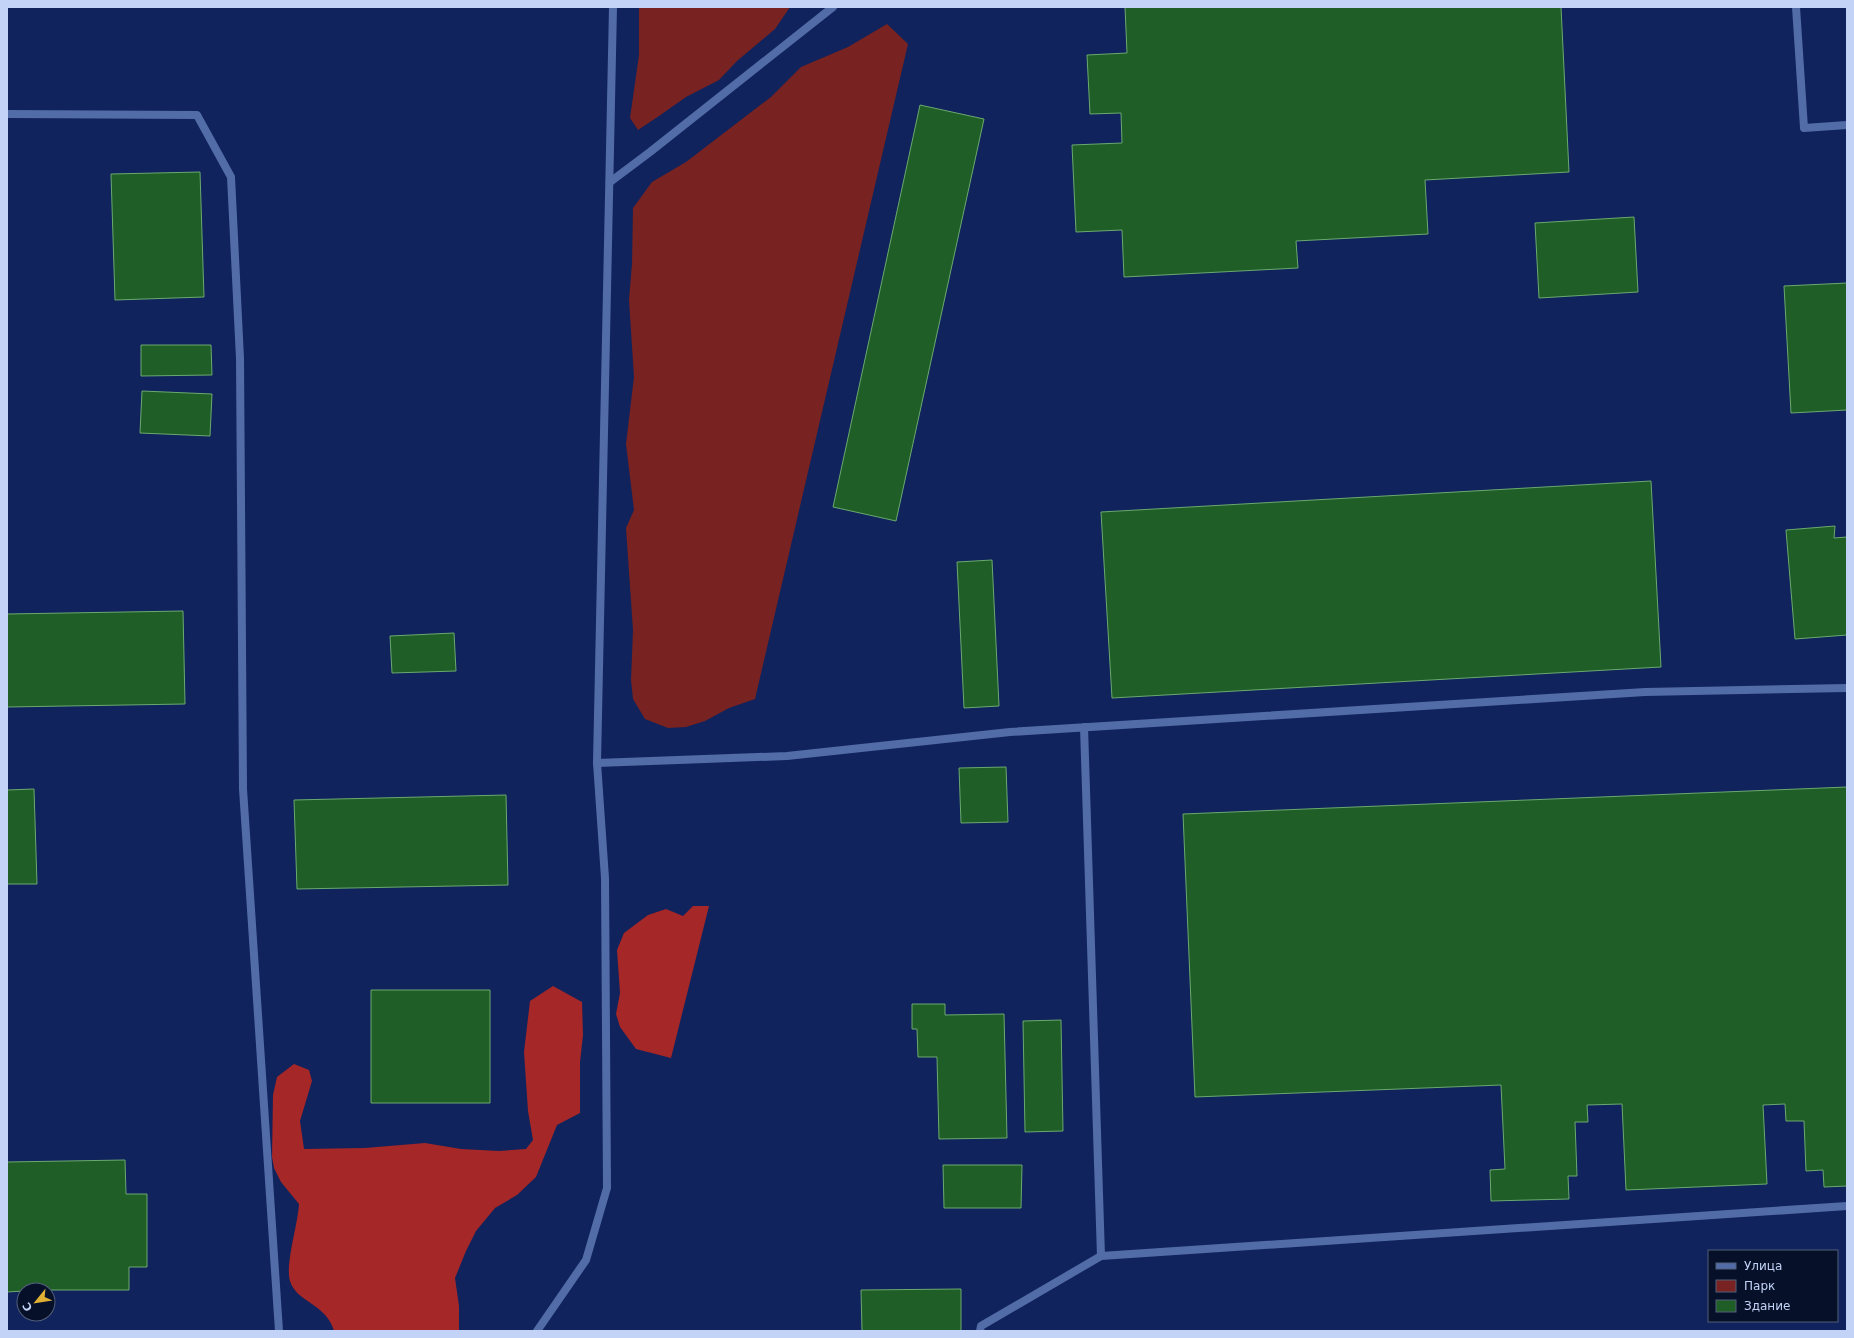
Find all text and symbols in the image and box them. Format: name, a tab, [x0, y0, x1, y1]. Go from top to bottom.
legend	[1708, 1250, 1838, 1322]
text: Улица	[1744, 1259, 1782, 1273]
text: Парк	[1744, 1279, 1775, 1293]
north arrow	[16, 1282, 56, 1322]
text: Здание	[1744, 1299, 1790, 1313]
text: С	[20, 1300, 35, 1313]

